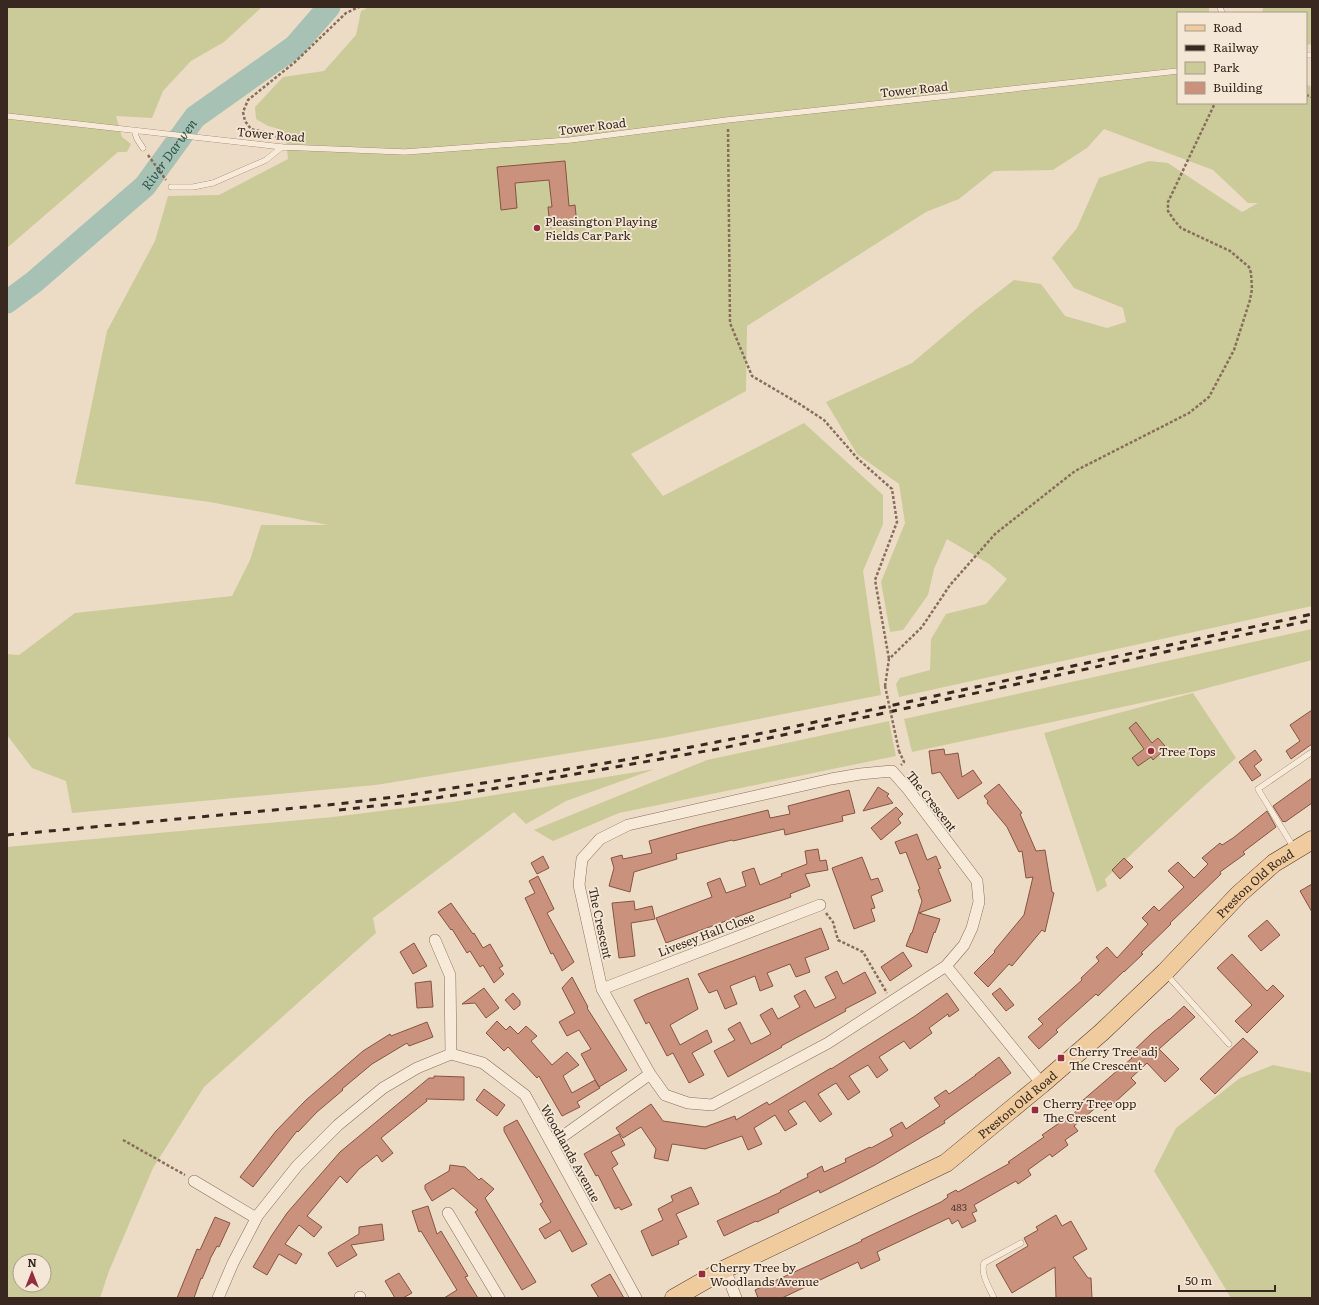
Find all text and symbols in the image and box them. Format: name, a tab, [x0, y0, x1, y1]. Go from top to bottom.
legend	[1177, 12, 1307, 104]
text: Road	[1213, 18, 1243, 36]
text: Railway	[1213, 38, 1259, 56]
text: Park	[1213, 58, 1240, 76]
street label: Tower Road	[879, 76, 950, 102]
text: Building	[1213, 78, 1263, 96]
street label: Tower Road	[557, 113, 628, 139]
water label: River Darwen	[136, 114, 201, 193]
street label: Tower Road	[236, 122, 306, 146]
place label: Pleasington Playing Fields Car Park	[545, 212, 658, 244]
marker: Pleasington Playing Fields Car Park	[532, 223, 542, 233]
place label: Tree Tops	[1159, 742, 1216, 760]
marker: Tree Tops	[1146, 746, 1156, 756]
street label: The Crescent	[902, 767, 962, 836]
street label: Preston Old Road	[1212, 844, 1297, 922]
street label: The Crescent	[585, 885, 617, 961]
street label: Livesey Hall Close	[655, 907, 757, 961]
place label: Cherry Tree adj The Crescent	[1069, 1042, 1158, 1074]
marker: Cherry Tree adj The Crescent	[1056, 1053, 1066, 1063]
street label: Preston Old Road	[974, 1066, 1061, 1143]
place label: Cherry Tree opp The Crescent	[1043, 1094, 1136, 1126]
street label: Woodlands Avenue	[537, 1101, 605, 1205]
marker: Cherry Tree opp The Crescent	[1030, 1105, 1040, 1115]
house number: 483	[951, 1199, 967, 1214]
north arrow	[12, 1253, 52, 1293]
text: N	[27, 1254, 37, 1270]
place label: Cherry Tree by Woodlands Avenue	[710, 1258, 819, 1290]
scale bar	[1179, 1267, 1275, 1293]
marker: Cherry Tree by Woodlands Avenue	[697, 1269, 707, 1279]
text: 50 m	[1185, 1271, 1212, 1289]

